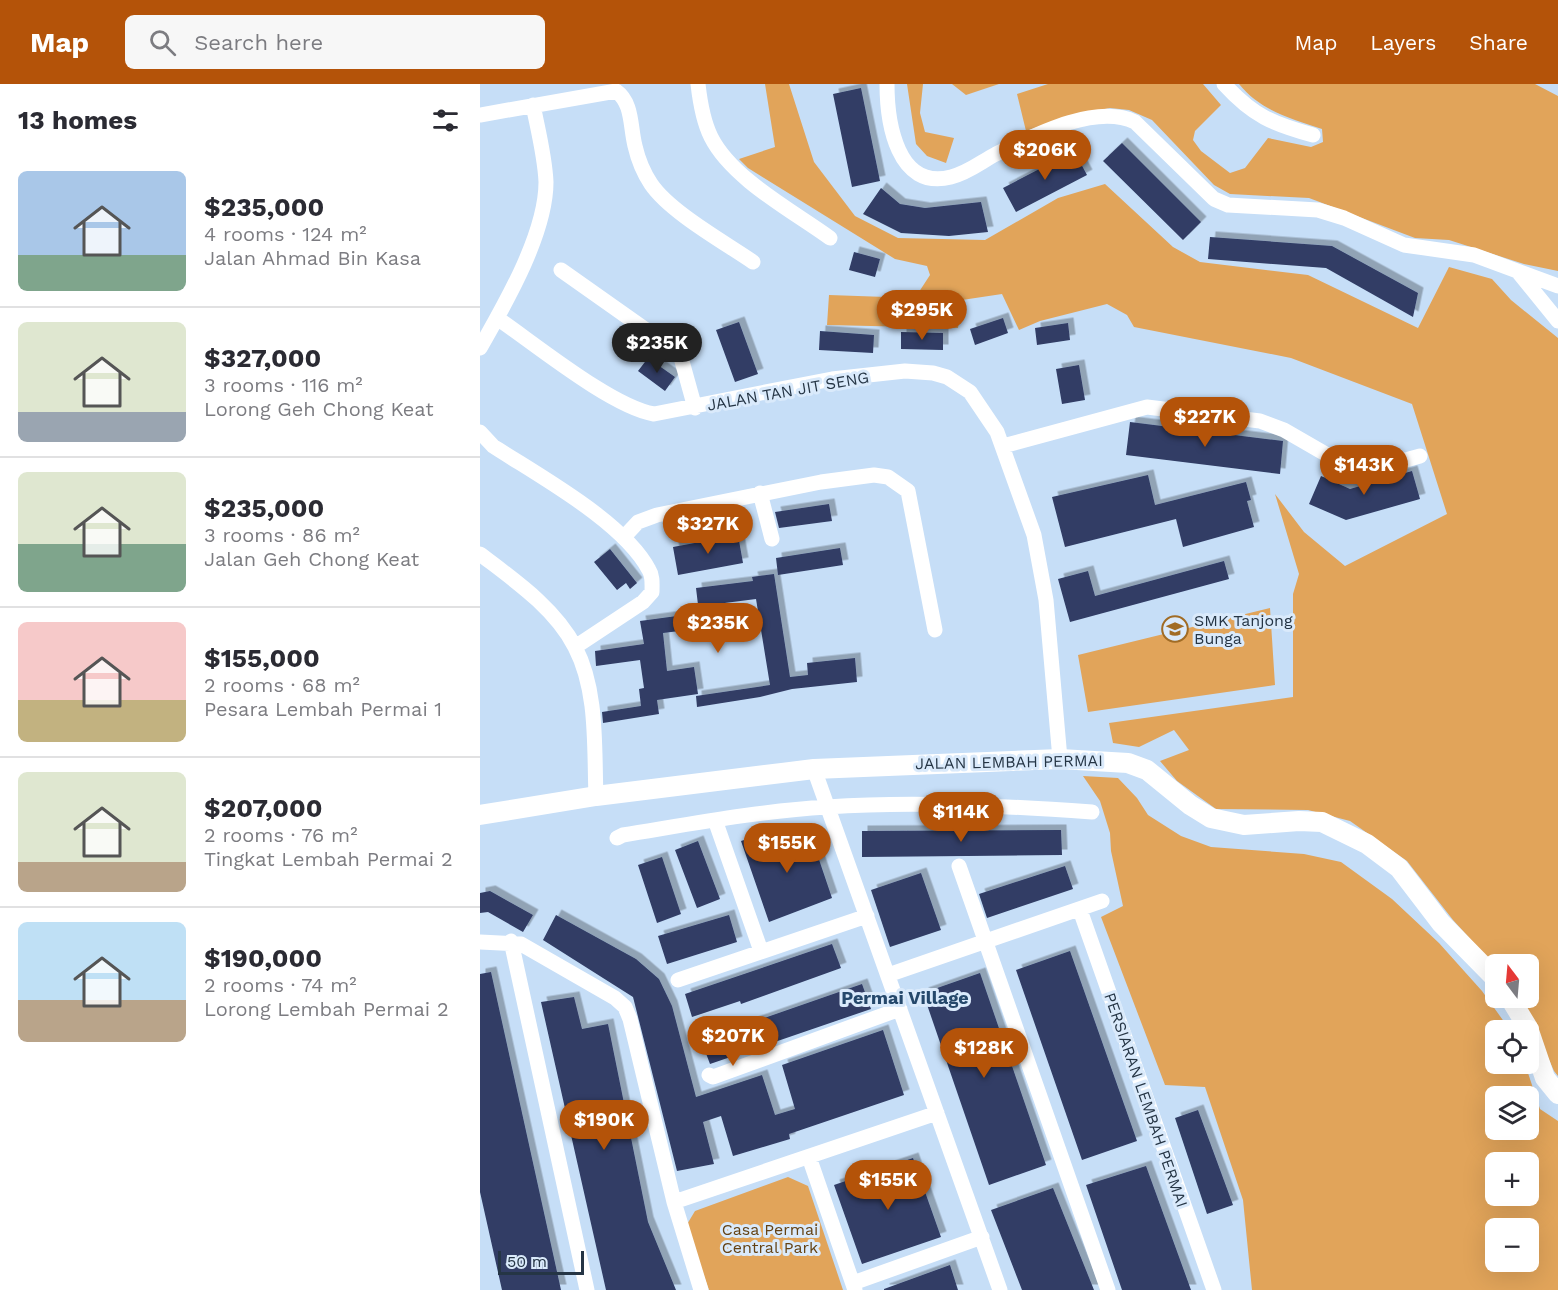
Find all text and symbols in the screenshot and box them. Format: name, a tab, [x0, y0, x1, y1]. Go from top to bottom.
search box	[125, 15, 545, 69]
text: Map	[30, 26, 89, 59]
icon: search	[146, 26, 179, 59]
text: Search here	[194, 30, 323, 55]
text: Map	[1294, 30, 1337, 55]
text: Layers	[1370, 30, 1436, 55]
text: Share	[1469, 30, 1528, 55]
icon: filters	[429, 104, 462, 137]
text: 13 homes	[18, 105, 137, 135]
pin: $206K	[1003, 130, 1087, 181]
text: $206K	[1013, 137, 1077, 161]
text: $235,000	[204, 192, 324, 222]
icon: home	[66, 195, 138, 267]
text: 4 rooms · 124 m²	[204, 222, 367, 246]
text: Jalan Ahmad Bin Kasa	[204, 246, 421, 270]
pin: $295K	[880, 290, 964, 341]
text: $295K	[891, 297, 953, 321]
pin: $235K	[615, 323, 699, 374]
text: $235K	[626, 330, 688, 354]
text: $327,000	[204, 343, 321, 373]
icon: home	[66, 346, 138, 418]
street label: JALAN TAN JIT SENG	[706, 367, 870, 415]
text: 3 rooms · 116 m²	[204, 373, 363, 397]
text: Lorong Geh Chong Keat	[204, 397, 434, 421]
pin: $227K	[1163, 397, 1247, 448]
text: $227K	[1174, 404, 1236, 428]
pin: $143K	[1322, 445, 1406, 496]
text: $143K	[1334, 452, 1394, 476]
text: $235,000	[204, 493, 324, 523]
icon: home	[66, 496, 138, 568]
pin: $327K	[666, 504, 750, 555]
text: $327K	[677, 511, 739, 535]
text: 3 rooms · 86 m²	[204, 523, 360, 547]
text: Jalan Geh Chong Keat	[204, 547, 419, 571]
pin: $235K	[676, 603, 760, 654]
text: $235K	[687, 610, 749, 634]
place label: SMK Tanjong Bunga	[1194, 611, 1293, 648]
school or university icon: SMK Tanjong Bunga	[1160, 614, 1190, 644]
text: $155,000	[204, 643, 320, 673]
icon: home	[66, 646, 138, 718]
text: 2 rooms · 68 m²	[204, 673, 360, 697]
text: Pesara Lembah Permai 1	[204, 697, 442, 721]
street label: JALAN LEMBAH PERMAI	[915, 751, 1103, 773]
pin: $114K	[919, 792, 1003, 843]
text: $207,000	[204, 793, 322, 823]
icon: home	[66, 796, 138, 868]
text: $114K	[933, 799, 989, 823]
text: 2 rooms · 76 m²	[204, 823, 357, 847]
pin: $155K	[745, 823, 829, 874]
text: $155K	[758, 830, 816, 854]
text: Tingkat Lembah Permai 2	[204, 847, 453, 871]
text: $190,000	[204, 943, 322, 973]
icon: home	[66, 946, 138, 1018]
north arrow	[1485, 954, 1539, 1008]
map controls	[1485, 954, 1539, 1272]
text: 2 rooms · 74 m²	[204, 973, 357, 997]
district label: Permai Village	[841, 987, 969, 1008]
street label: PERSIARAN LEMBAH PERMAI	[1100, 990, 1192, 1210]
text: Lorong Lembah Permai 2	[204, 997, 449, 1021]
pin: $207K	[691, 1016, 775, 1067]
button: locate	[1485, 1020, 1539, 1074]
text: $207K	[701, 1023, 765, 1047]
pin: $128K	[942, 1028, 1026, 1079]
text: $128K	[954, 1035, 1014, 1059]
button: layers	[1485, 1086, 1539, 1140]
pin: $190K	[562, 1100, 646, 1151]
text: $190K	[574, 1107, 634, 1131]
button: +	[1485, 1152, 1539, 1206]
pin: $155K	[846, 1160, 930, 1211]
text: $155K	[859, 1167, 917, 1191]
button: −	[1485, 1218, 1539, 1272]
park label: Casa Permai Central Park	[722, 1220, 818, 1257]
scale bar	[498, 1248, 584, 1276]
text: 50 m	[507, 1252, 547, 1271]

